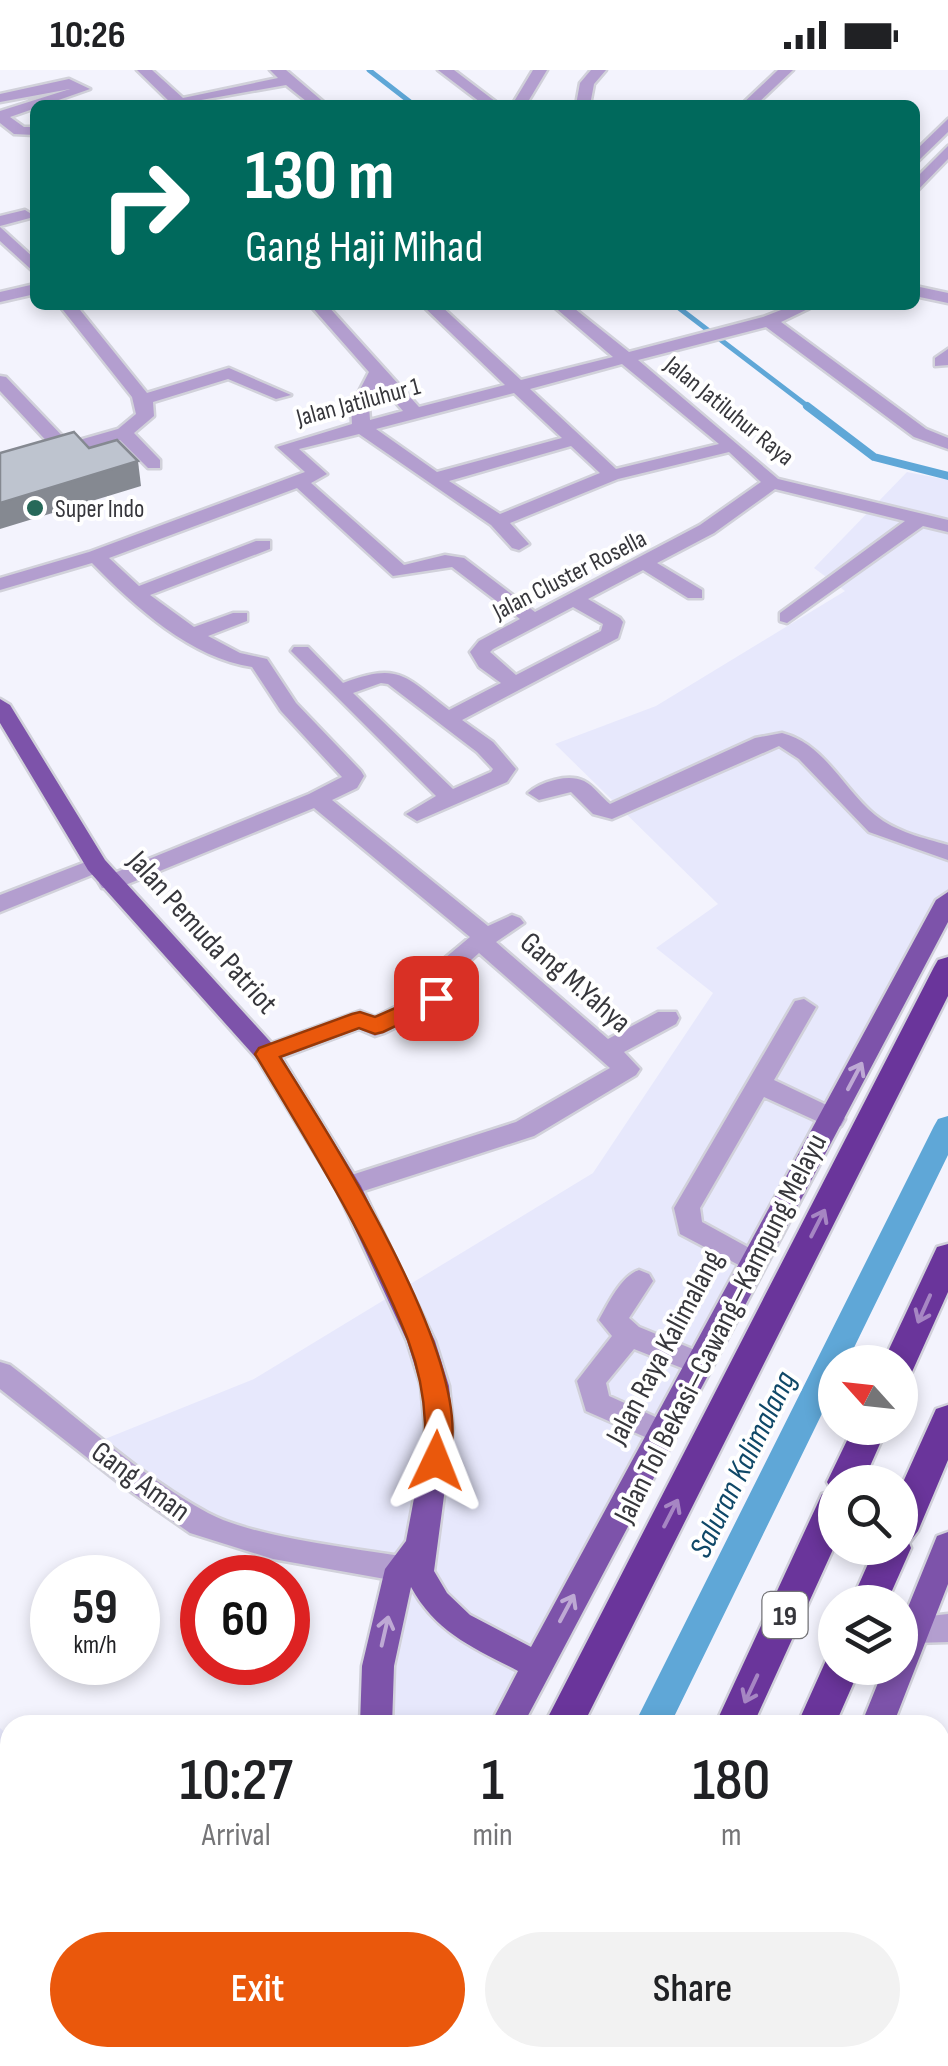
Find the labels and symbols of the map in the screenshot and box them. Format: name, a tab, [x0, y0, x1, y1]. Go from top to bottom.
street label: Jalan Jatiluhur Raya	[657, 349, 800, 473]
street label: Jalan Jatiluhur 1	[292, 371, 424, 434]
place label: Super Indo	[55, 494, 144, 525]
marker: Super Indo	[24, 497, 46, 519]
street label: Jalan Cluster Rosella	[487, 523, 652, 628]
street label: Jalan Pemuda Patriot	[119, 843, 285, 1021]
street label: Gang M.Yahya	[513, 925, 638, 1041]
pin	[394, 956, 479, 1041]
one-way arrow	[846, 1061, 866, 1091]
street label: Jalan Tol Bekasi–Cawang–Kampung Melayu	[606, 1128, 835, 1530]
one-way arrow	[809, 1209, 828, 1239]
street label: Jalan Raya Kalimalang	[598, 1244, 731, 1451]
one-way arrow	[914, 1293, 932, 1324]
north arrow	[818, 1345, 918, 1445]
water label: Saluran Kalimalang	[681, 1365, 805, 1564]
position arrow	[384, 1409, 488, 1513]
street label: Gang Aman	[84, 1434, 197, 1530]
one-way arrow	[662, 1499, 681, 1529]
speed limit sign: 60	[180, 1555, 310, 1685]
road number: 19	[762, 1592, 808, 1638]
one-way arrow	[558, 1593, 578, 1623]
one-way arrow	[377, 1616, 395, 1648]
one-way arrow	[740, 1673, 759, 1703]

